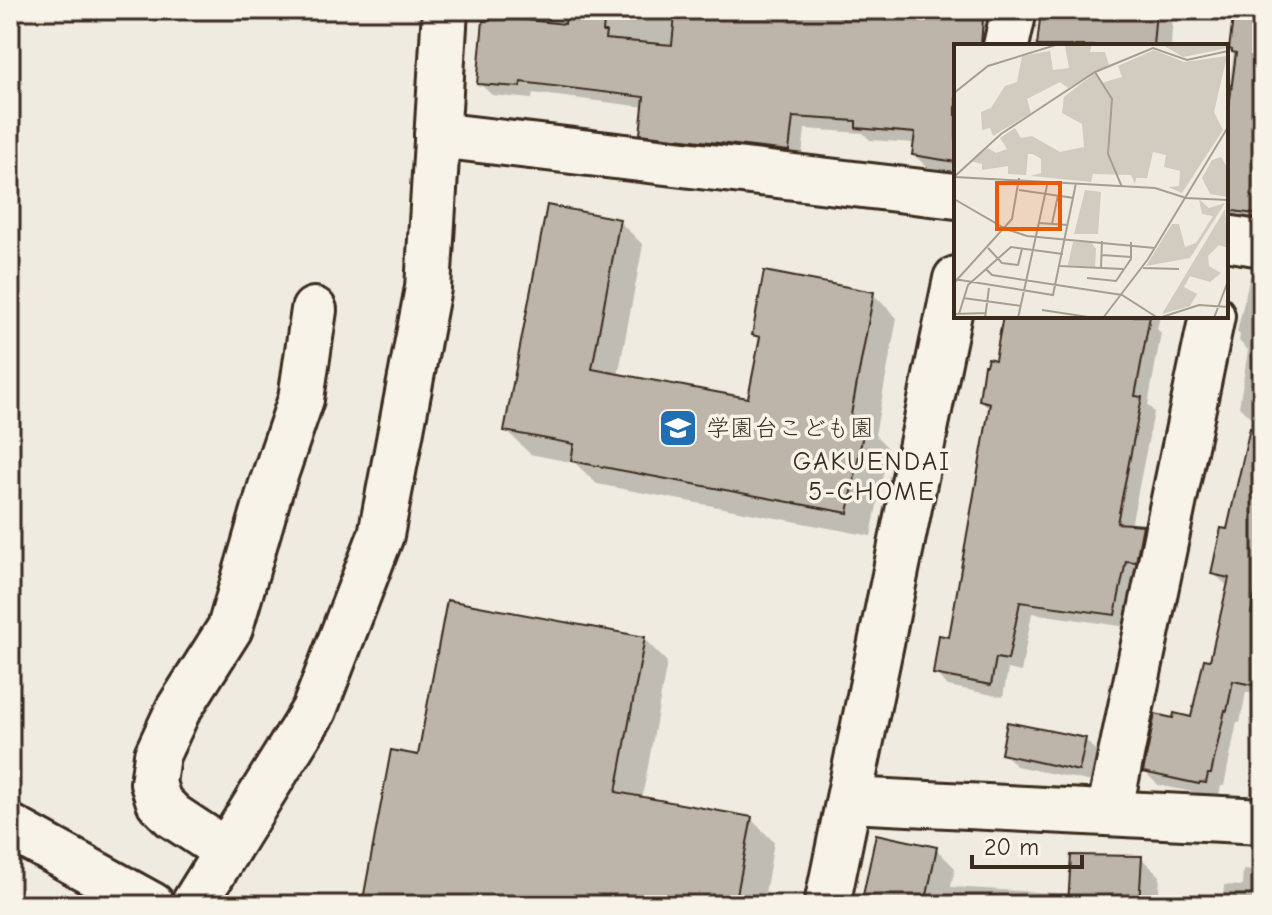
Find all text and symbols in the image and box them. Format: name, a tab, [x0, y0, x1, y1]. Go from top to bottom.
inset map	[954, 44, 1228, 318]
school or university icon: 学園台こども園	[657, 407, 699, 449]
place label: 学園台こども園	[706, 414, 874, 442]
district label: GAKUENDAI 5-CHOME	[793, 447, 951, 507]
scale bar	[972, 819, 1082, 869]
text: 20 m	[984, 833, 1039, 861]

